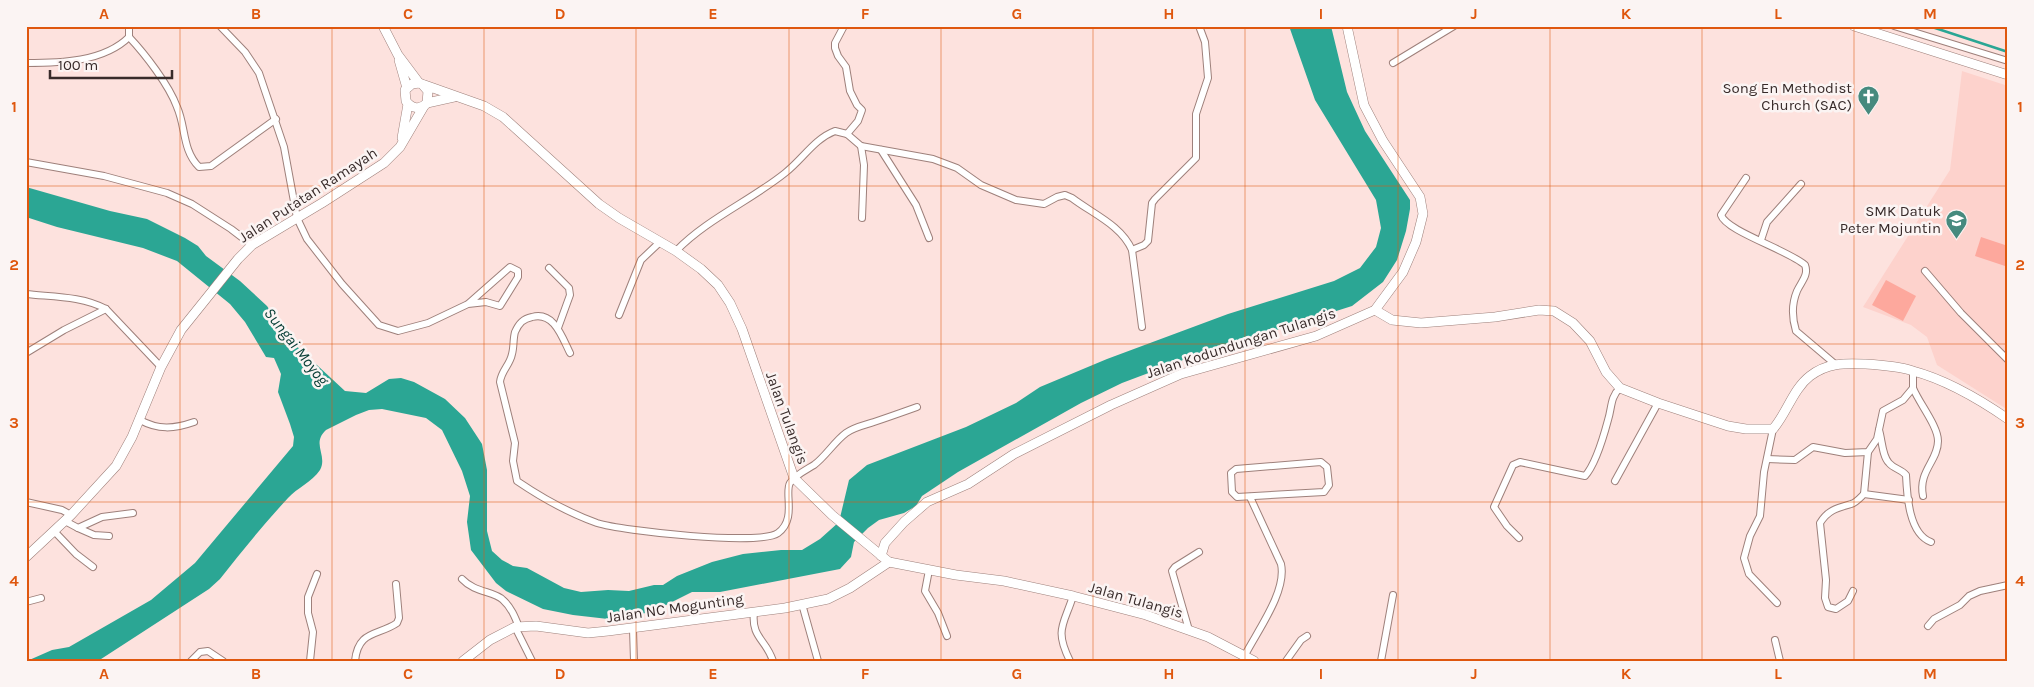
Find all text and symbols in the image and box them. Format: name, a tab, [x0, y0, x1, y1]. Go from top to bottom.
text: A	[99, 4, 109, 23]
text: B	[251, 4, 261, 23]
text: C	[403, 4, 413, 23]
text: D	[555, 4, 566, 23]
text: E	[708, 4, 718, 23]
text: F	[861, 4, 870, 23]
text: G	[1012, 4, 1022, 23]
text: H	[1163, 4, 1175, 23]
text: I	[1319, 4, 1323, 23]
text: J	[1470, 4, 1478, 23]
text: K	[1621, 4, 1632, 23]
text: L	[1774, 4, 1782, 23]
text: M	[1923, 4, 1937, 23]
scale bar	[50, 48, 172, 80]
text: 100 m	[58, 56, 98, 74]
place label: Song En Methodist Church (SAC)	[1722, 79, 1852, 114]
church icon: Song En Methodist Church (SAC)	[1856, 85, 1880, 116]
text: 1	[11, 97, 17, 116]
text: 1	[2017, 97, 2023, 116]
street label: Jalan Putatan Ramayah	[235, 144, 381, 246]
place label: SMK Datuk Peter Mojuntin	[1840, 202, 1941, 237]
school or university icon: SMK Datuk Peter Mojuntin	[1945, 208, 1969, 239]
text: 2	[9, 255, 19, 274]
text: 2	[2015, 255, 2025, 274]
water label: Sungai Moyog	[260, 304, 333, 390]
street label: Jalan Kodundungan Tulangis	[1144, 304, 1338, 382]
street label: Jalan Tulangis	[762, 369, 812, 467]
text: 3	[9, 413, 19, 432]
text: 3	[2015, 413, 2025, 432]
text: 4	[9, 571, 19, 590]
text: 4	[2015, 571, 2025, 590]
street label: Jalan Tulangis	[1087, 578, 1185, 622]
street label: Jalan NC Mogunting	[606, 589, 745, 626]
text: A	[99, 664, 109, 683]
text: B	[251, 664, 261, 683]
text: C	[403, 664, 413, 683]
text: D	[555, 664, 566, 683]
text: E	[708, 664, 718, 683]
text: F	[861, 664, 870, 683]
text: G	[1012, 664, 1022, 683]
text: H	[1163, 664, 1175, 683]
text: I	[1319, 664, 1323, 683]
text: J	[1470, 664, 1478, 683]
text: K	[1621, 664, 1632, 683]
text: L	[1774, 664, 1782, 683]
text: M	[1923, 664, 1937, 683]

